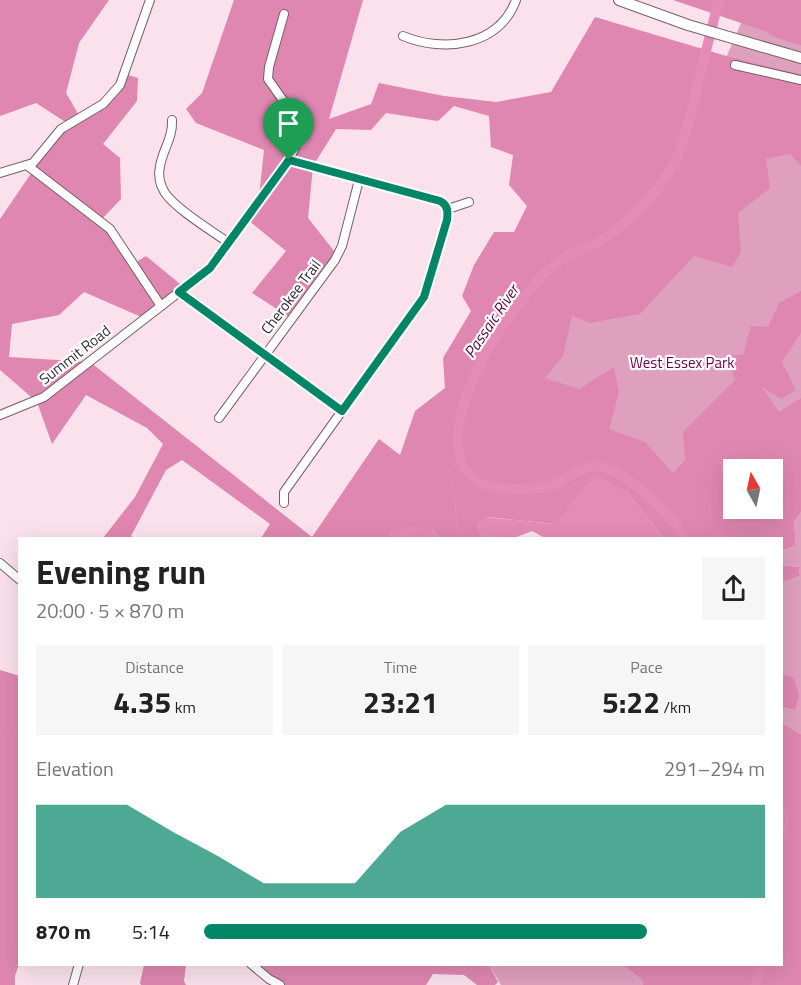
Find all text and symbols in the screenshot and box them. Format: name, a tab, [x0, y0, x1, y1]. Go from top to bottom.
pin	[263, 98, 314, 160]
icon: arrive	[272, 107, 305, 140]
street label: Cherokee Trail	[255, 255, 326, 339]
water label: Passaic River	[458, 278, 525, 362]
street label: Summit Road	[34, 319, 115, 390]
park label: West Essex Park	[630, 351, 734, 374]
north arrow	[723, 459, 783, 519]
map controls	[723, 459, 783, 519]
text: Evening run	[36, 547, 206, 597]
button: share	[702, 557, 765, 620]
text: 20:00 · 5 × 870 m	[36, 595, 184, 626]
text: Distance	[125, 655, 184, 679]
text: Time	[384, 655, 417, 679]
text: Pace	[630, 655, 663, 679]
text: 4.35	[113, 679, 171, 725]
text: 23:21	[363, 679, 438, 725]
text: 5:22	[602, 679, 660, 725]
text: km	[171, 695, 196, 719]
text: /km	[660, 695, 691, 719]
text: Elevation	[36, 753, 114, 784]
text: 291–294 m	[664, 753, 765, 784]
text: 870 m	[36, 916, 91, 947]
text: 5:14	[132, 916, 170, 947]

